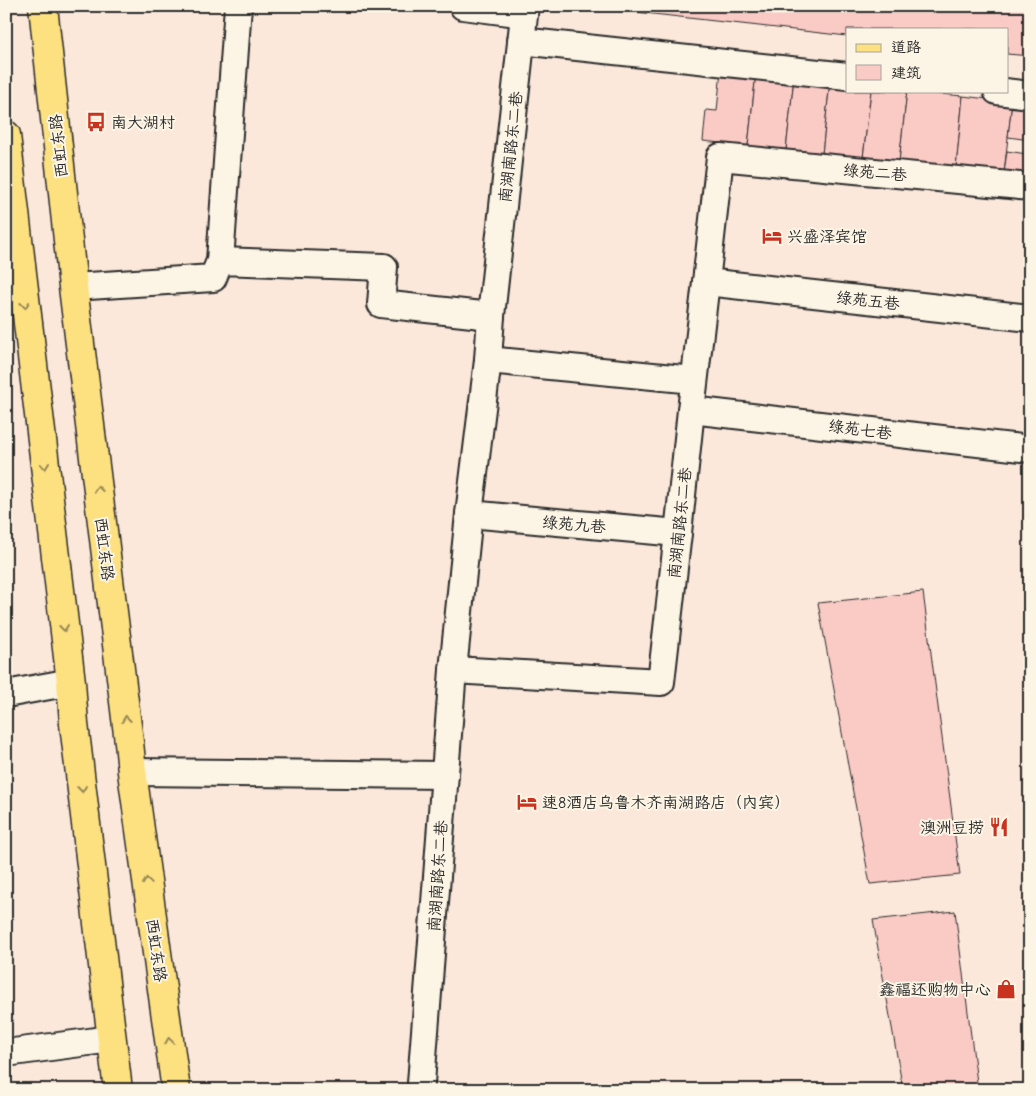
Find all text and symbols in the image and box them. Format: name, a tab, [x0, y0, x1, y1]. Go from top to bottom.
legend	[846, 28, 1008, 92]
text: 道路	[891, 38, 921, 56]
text: 建筑	[891, 64, 921, 82]
street label: 南湖南路东二巷	[496, 90, 526, 204]
bus stop icon: 南大湖村	[85, 111, 107, 133]
street label: 西虹东路	[47, 113, 71, 179]
place label: 南大湖村	[111, 114, 175, 132]
street label: 绿苑二巷	[842, 161, 908, 185]
hotel icon: 兴盛泽宾馆	[761, 225, 783, 247]
place label: 兴盛泽宾馆	[787, 228, 867, 246]
street label: 绿苑五巷	[835, 289, 901, 313]
one-way arrow	[19, 301, 30, 309]
street label: 绿苑七巷	[827, 417, 893, 443]
one-way arrow	[39, 463, 50, 471]
street label: 南湖南路东二巷	[665, 466, 695, 580]
one-way arrow	[93, 484, 104, 492]
street label: 绿苑九巷	[541, 513, 607, 537]
street label: 西虹东路	[91, 516, 117, 582]
one-way arrow	[58, 624, 69, 632]
one-way arrow	[121, 715, 132, 723]
one-way arrow	[76, 785, 87, 793]
hotel icon: 速8酒店乌鲁木齐南湖路店（内宾）	[516, 791, 538, 813]
place label: 速8酒店乌鲁木齐南湖路店（内宾）	[542, 794, 790, 812]
restaurant icon: 澳洲豆捞	[988, 816, 1010, 838]
place label: 澳洲豆捞	[920, 819, 984, 837]
street label: 南湖南路东二巷	[425, 820, 451, 933]
one-way arrow	[142, 876, 153, 884]
street label: 西虹东路	[143, 917, 169, 983]
shop icon: 鑫福还购物中心	[995, 978, 1017, 1000]
place label: 鑫福还购物中心	[879, 981, 991, 999]
one-way arrow	[165, 1037, 175, 1046]

